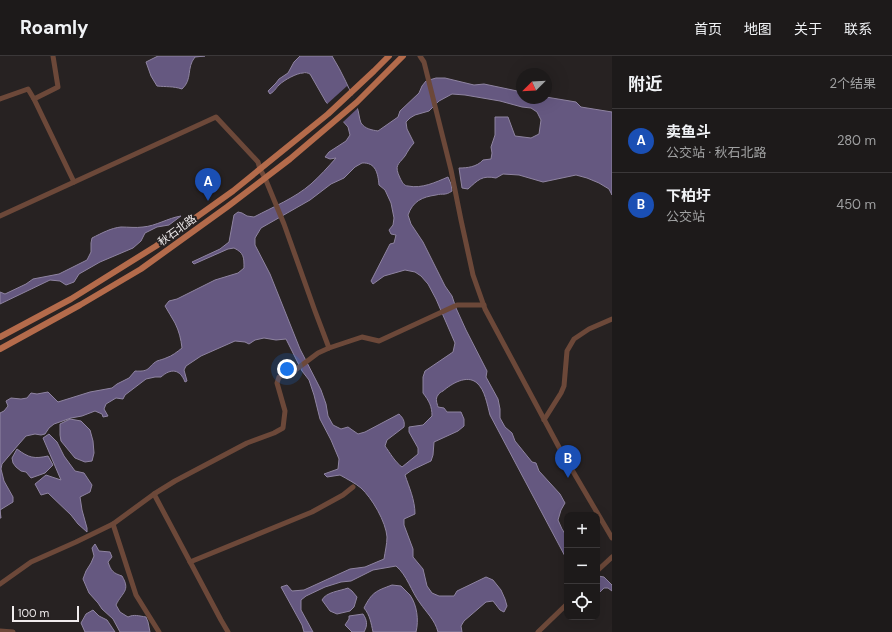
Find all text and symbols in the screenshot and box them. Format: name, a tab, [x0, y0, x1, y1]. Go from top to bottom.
text: Roamly	[20, 15, 89, 40]
text: 首页	[694, 20, 722, 38]
text: 地图	[744, 20, 772, 38]
text: 关于	[794, 20, 822, 38]
text: 联系	[844, 20, 872, 38]
north arrow	[516, 68, 552, 104]
text: 附近	[628, 73, 662, 95]
text: 2个结果	[830, 75, 876, 92]
text: 卖鱼斗	[666, 122, 711, 142]
text: A	[636, 132, 646, 149]
text: 280 m	[837, 132, 876, 149]
text: 公交站 · 秋石北路	[666, 144, 767, 161]
pin: A	[195, 168, 221, 201]
text: 下柏圩	[666, 186, 711, 206]
text: B	[637, 196, 645, 213]
text: 450 m	[836, 196, 876, 213]
text: 公交站	[666, 208, 705, 225]
street label: 秋石北路	[155, 211, 199, 249]
your location	[277, 359, 297, 379]
pin: B	[555, 445, 581, 478]
map controls	[564, 512, 600, 620]
button: +	[564, 512, 600, 548]
button: −	[564, 548, 600, 584]
button: locate	[564, 584, 600, 620]
scale bar	[12, 604, 79, 623]
text: 100 m	[18, 606, 49, 620]

